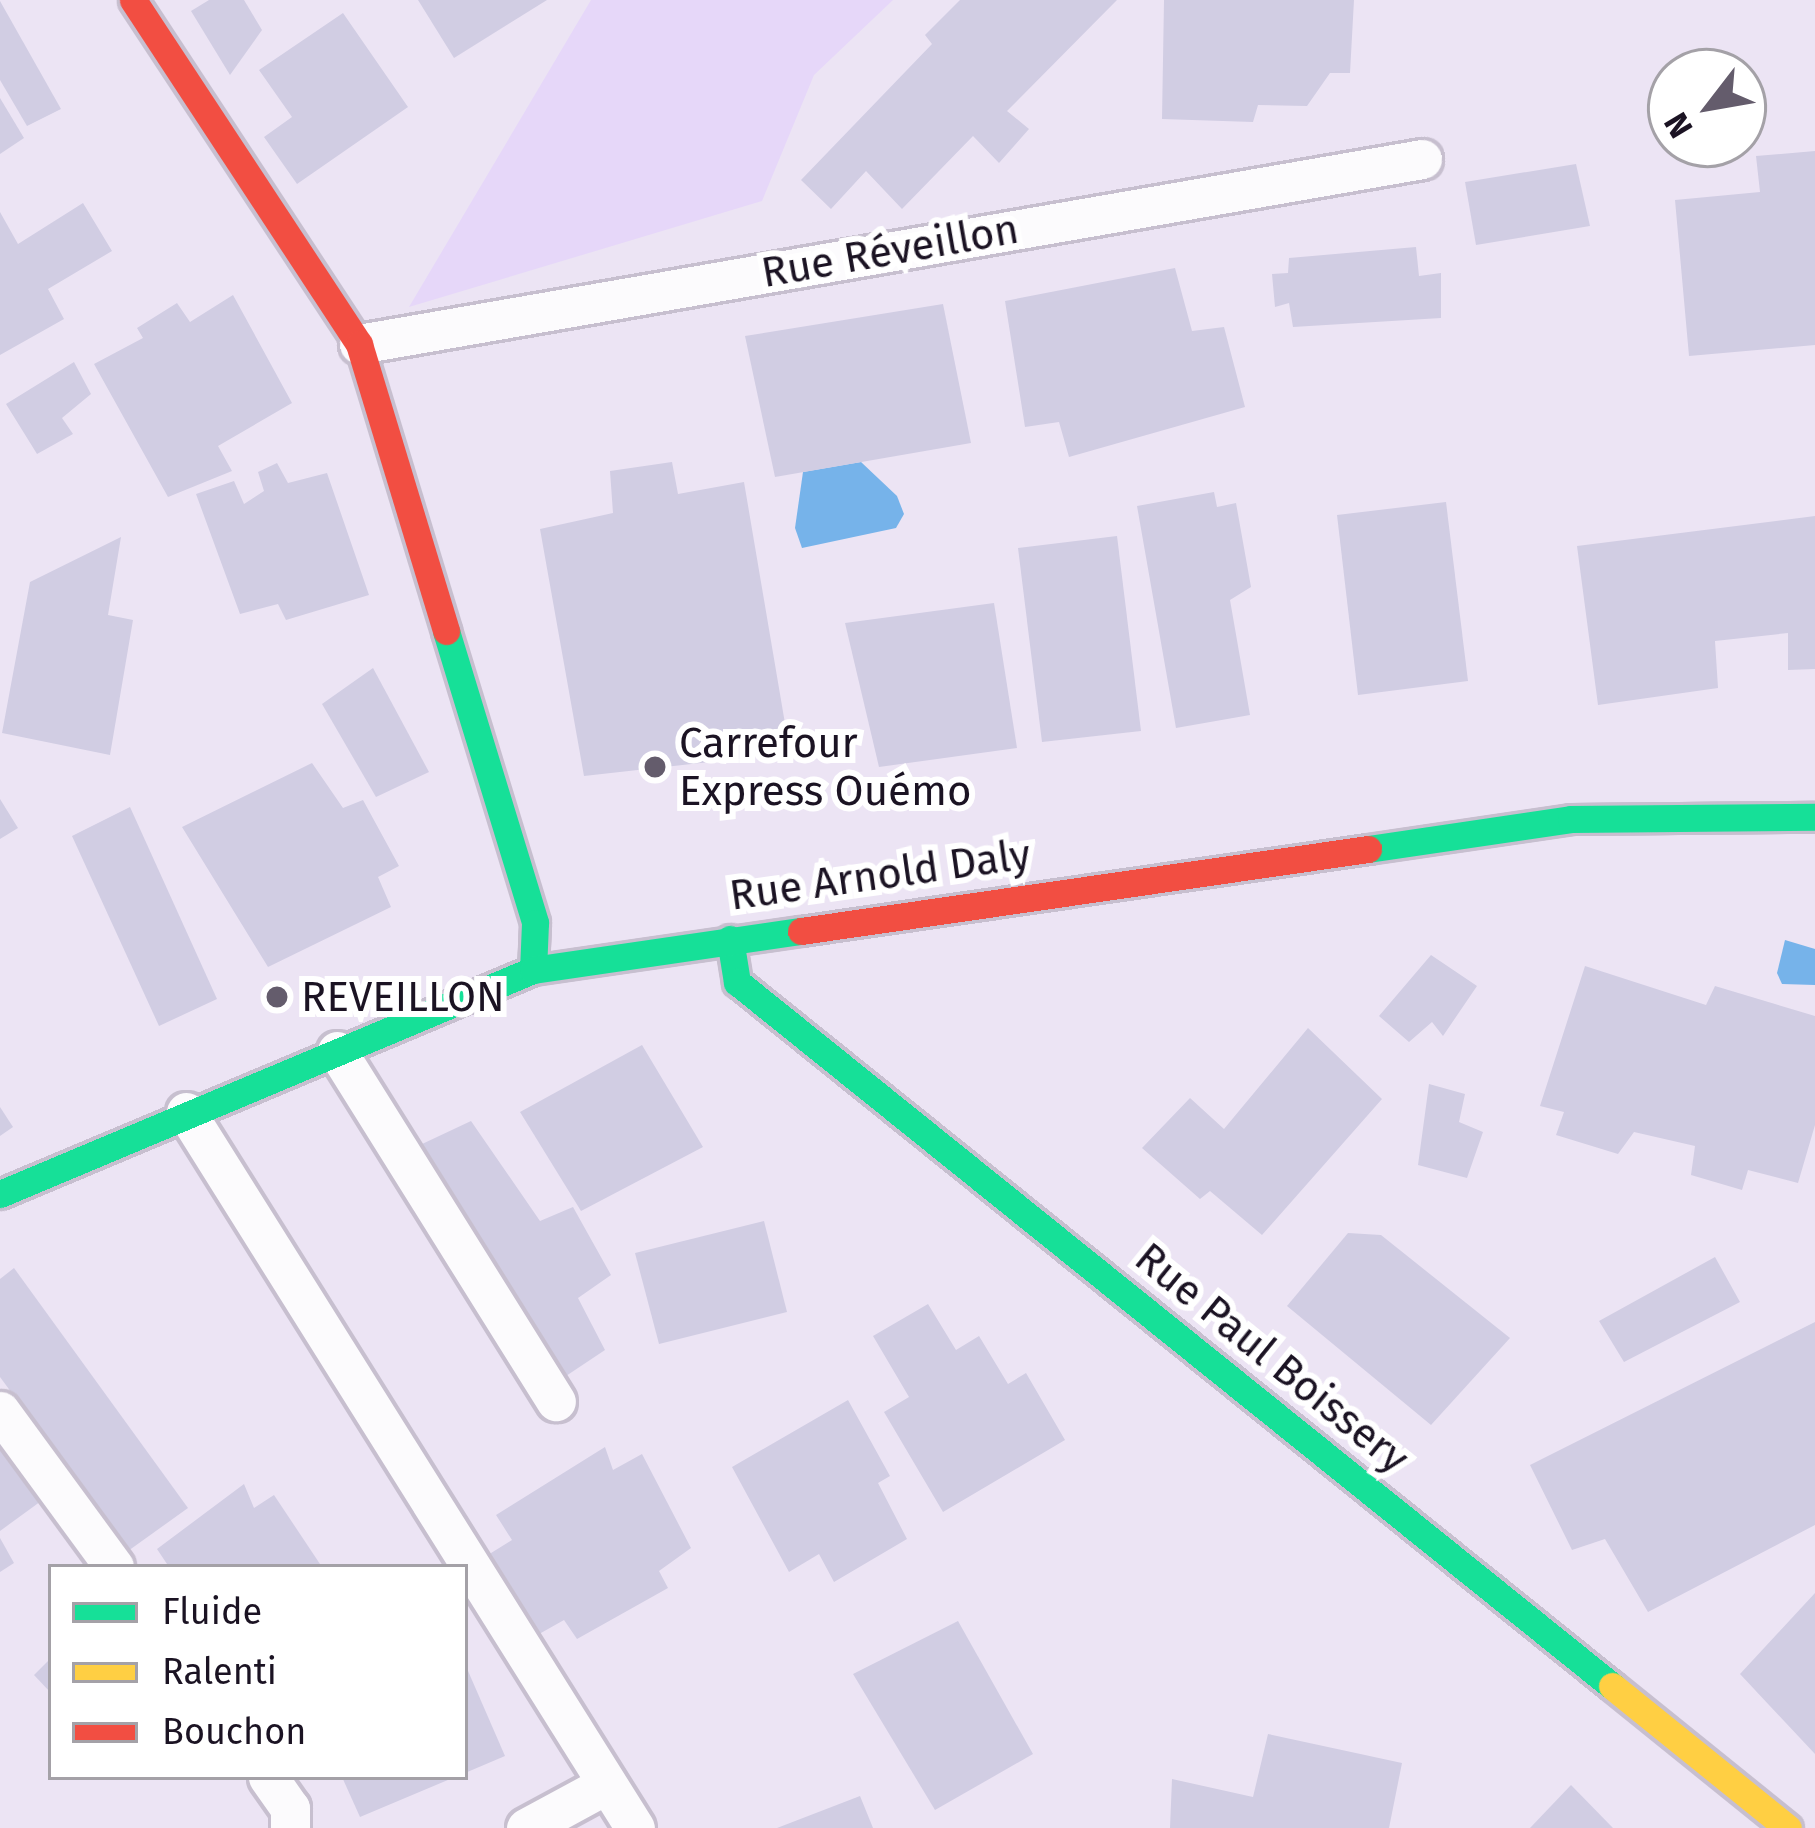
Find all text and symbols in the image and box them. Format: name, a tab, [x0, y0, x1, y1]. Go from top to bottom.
north arrow	[1647, 48, 1767, 168]
text: N	[1656, 105, 1701, 145]
street label: Rue Réveillon	[758, 204, 1022, 298]
place label: Carrefour Express Ouémo	[679, 718, 971, 816]
marker: Carrefour Express Ouémo	[642, 754, 668, 780]
street label: Rue Arnold Daly	[726, 829, 1034, 921]
place label: REVEILLON	[301, 972, 505, 1022]
marker: REVEILLON	[264, 984, 290, 1010]
street label: Rue Paul Boissery	[1125, 1232, 1419, 1484]
legend	[48, 1564, 468, 1780]
text: Fluide	[162, 1590, 262, 1634]
text: Ralenti	[162, 1650, 277, 1694]
text: Bouchon	[162, 1710, 306, 1754]

